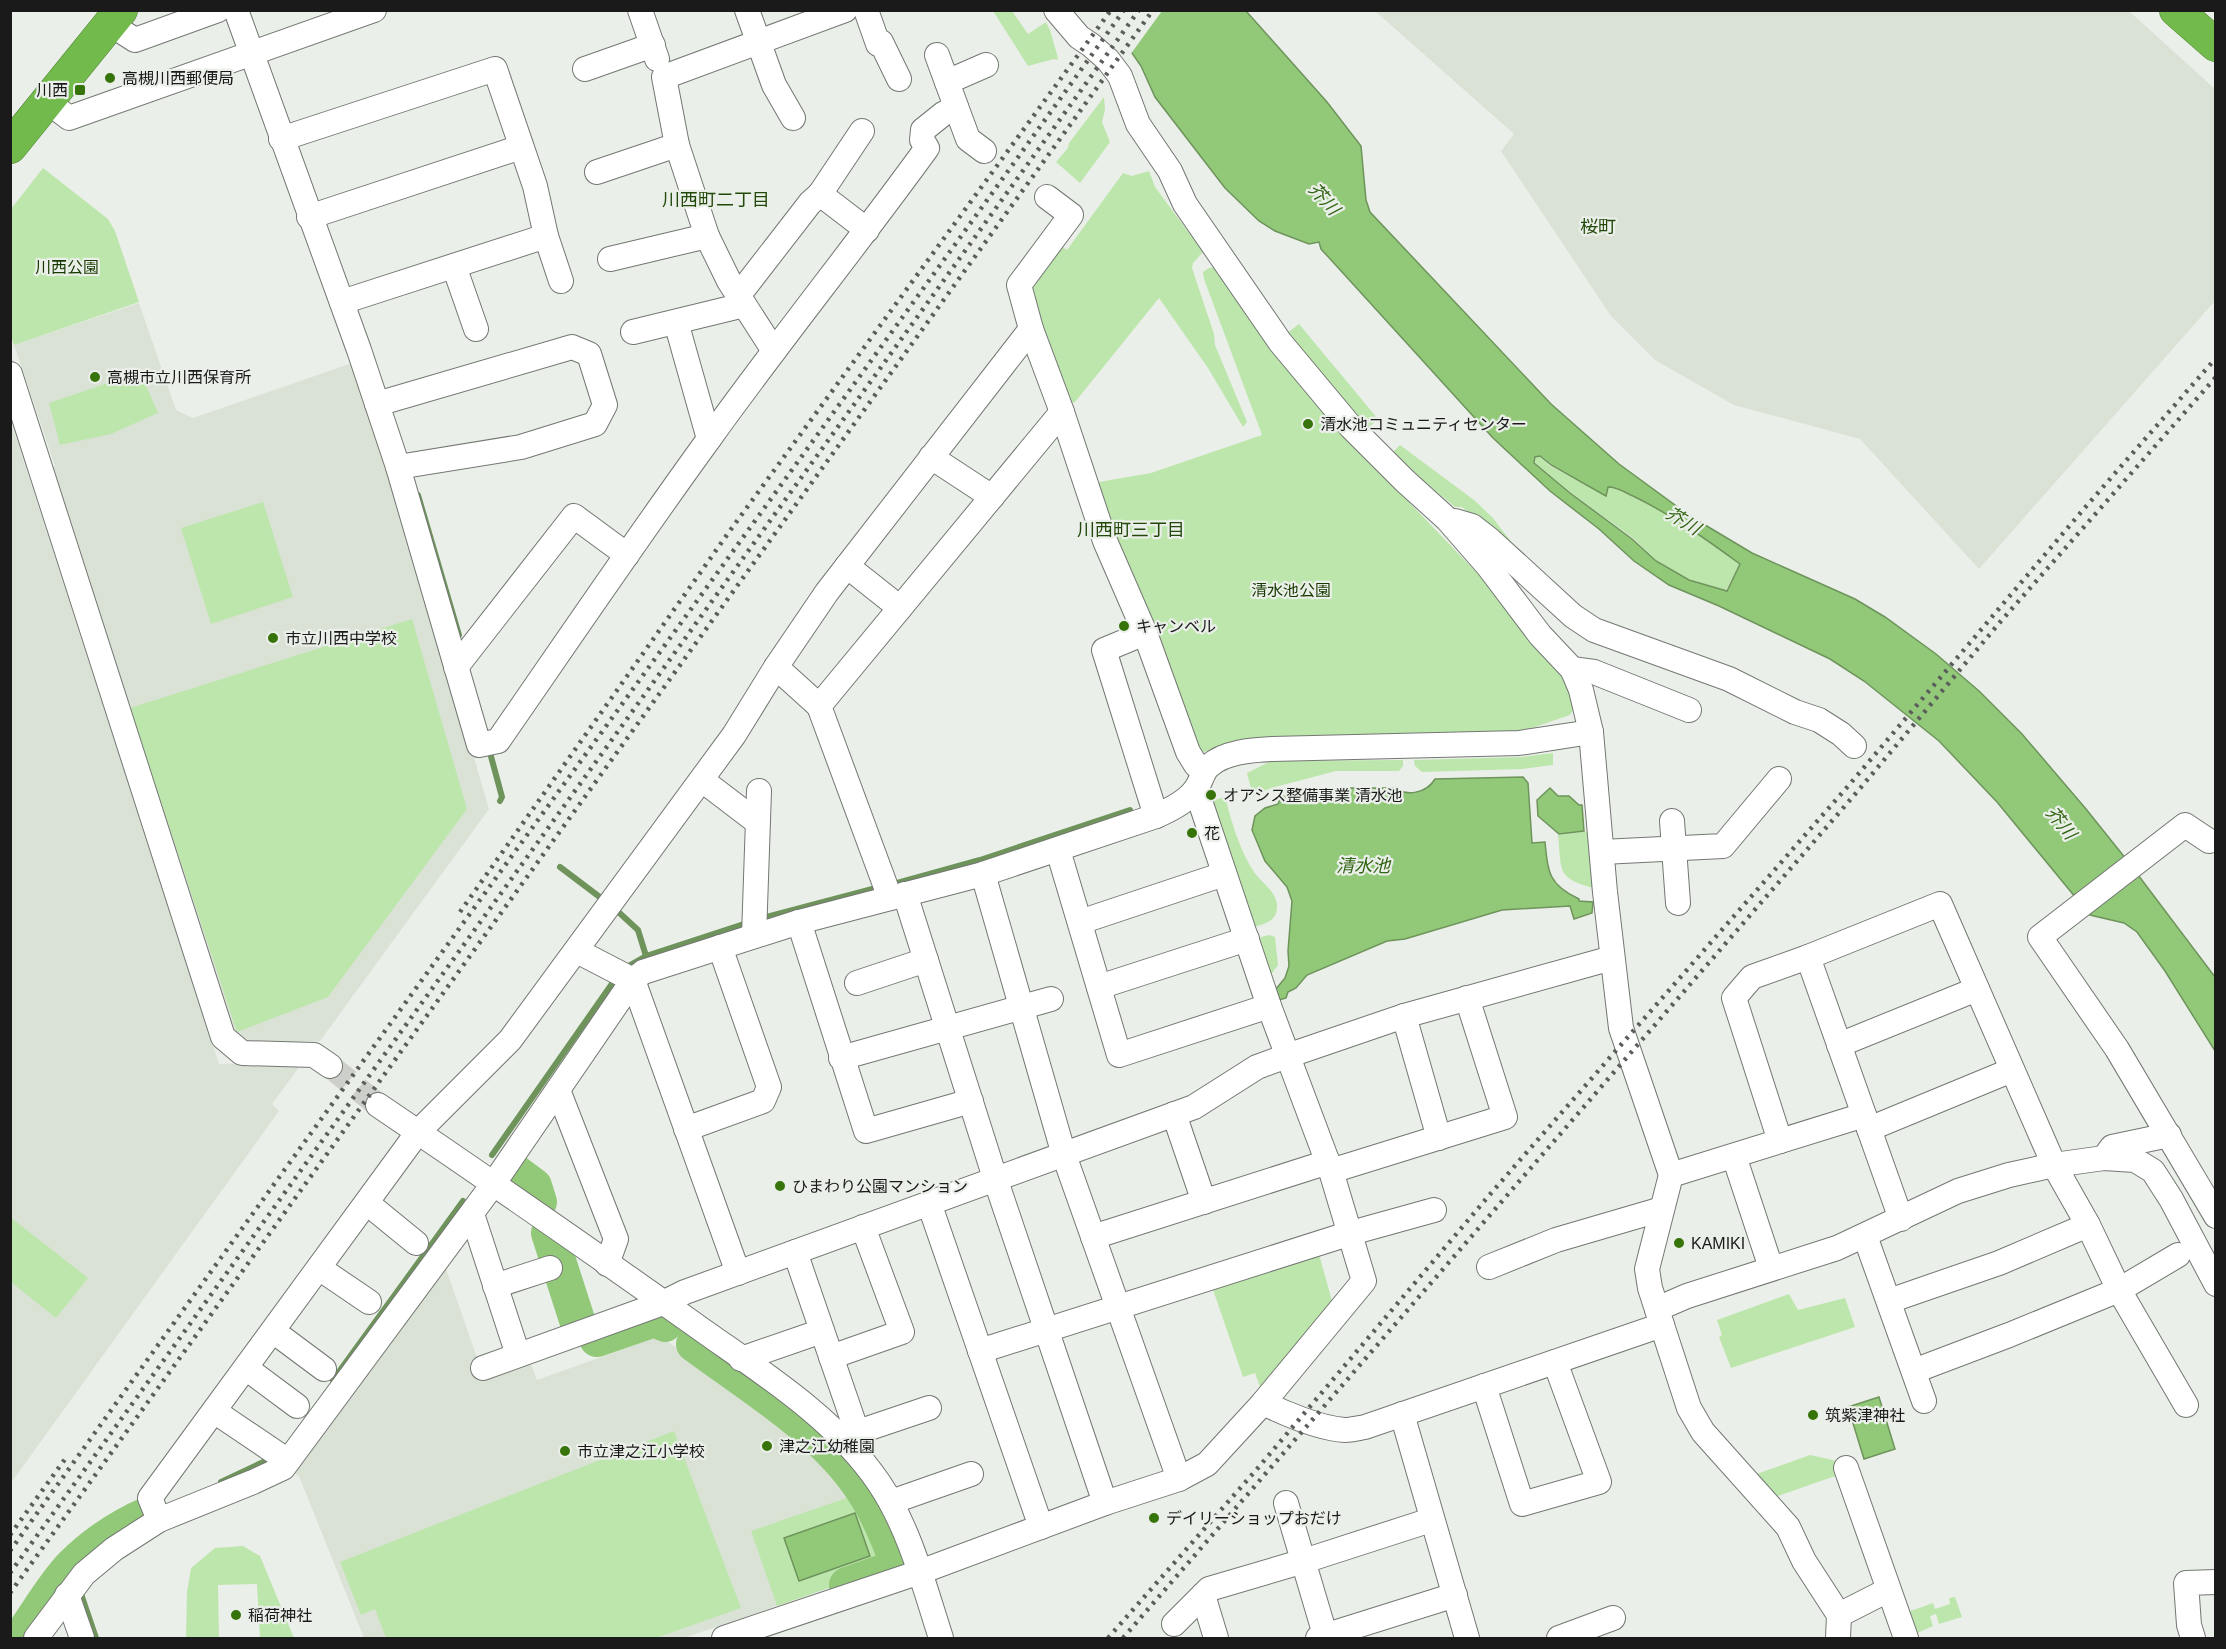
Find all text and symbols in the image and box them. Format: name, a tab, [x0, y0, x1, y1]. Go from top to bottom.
place label: 高槻川西郵便局	[122, 70, 234, 87]
marker: 高槻川西郵便局	[103, 71, 117, 85]
place label: 川西	[36, 82, 68, 99]
marker: 川西	[73, 83, 87, 97]
water label: 芥川	[1305, 179, 1345, 221]
district label: 川西町二丁目	[662, 190, 770, 210]
district label: 桜町	[1580, 217, 1616, 237]
park label: 川西公園	[35, 259, 99, 276]
place label: 高槻市立川西保育所	[107, 369, 251, 386]
marker: 高槻市立川西保育所	[88, 370, 102, 384]
place label: 清水池コミュニティセンター	[1320, 416, 1527, 433]
marker: 清水池コミュニティセンター	[1301, 417, 1315, 431]
water label: 芥川	[1662, 503, 1705, 540]
district label: 川西町三丁目	[1077, 520, 1185, 540]
park label: 清水池公園	[1251, 582, 1331, 599]
place label: キャンベル	[1136, 618, 1216, 635]
marker: キャンベル	[1117, 619, 1131, 633]
place label: 市立川西中学校	[285, 630, 397, 647]
marker: 市立川西中学校	[266, 631, 280, 645]
place label: オアシス整備事業 清水池	[1223, 787, 1403, 804]
marker: オアシス整備事業 清水池	[1204, 788, 1218, 802]
water label: 芥川	[2042, 803, 2081, 845]
place label: 花	[1204, 825, 1220, 842]
marker: 花	[1185, 826, 1199, 840]
water label: 清水池	[1336, 856, 1392, 876]
place label: ひまわり公園マンション	[792, 1178, 968, 1195]
marker: ひまわり公園マンション	[773, 1179, 787, 1193]
place label: KAMIKI	[1691, 1235, 1745, 1252]
marker: KAMIKI	[1672, 1236, 1686, 1250]
place label: 筑紫津神社	[1825, 1407, 1905, 1424]
marker: 筑紫津神社	[1806, 1408, 1820, 1422]
place label: 津之江幼稚園	[779, 1438, 875, 1455]
marker: 津之江幼稚園	[760, 1439, 774, 1453]
place label: 市立津之江小学校	[577, 1443, 705, 1460]
marker: 市立津之江小学校	[558, 1444, 572, 1458]
place label: デイリーショップおだけ	[1166, 1510, 1342, 1527]
marker: デイリーショップおだけ	[1147, 1511, 1161, 1525]
place label: 稲荷神社	[248, 1607, 312, 1624]
marker: 稲荷神社	[229, 1608, 243, 1622]

